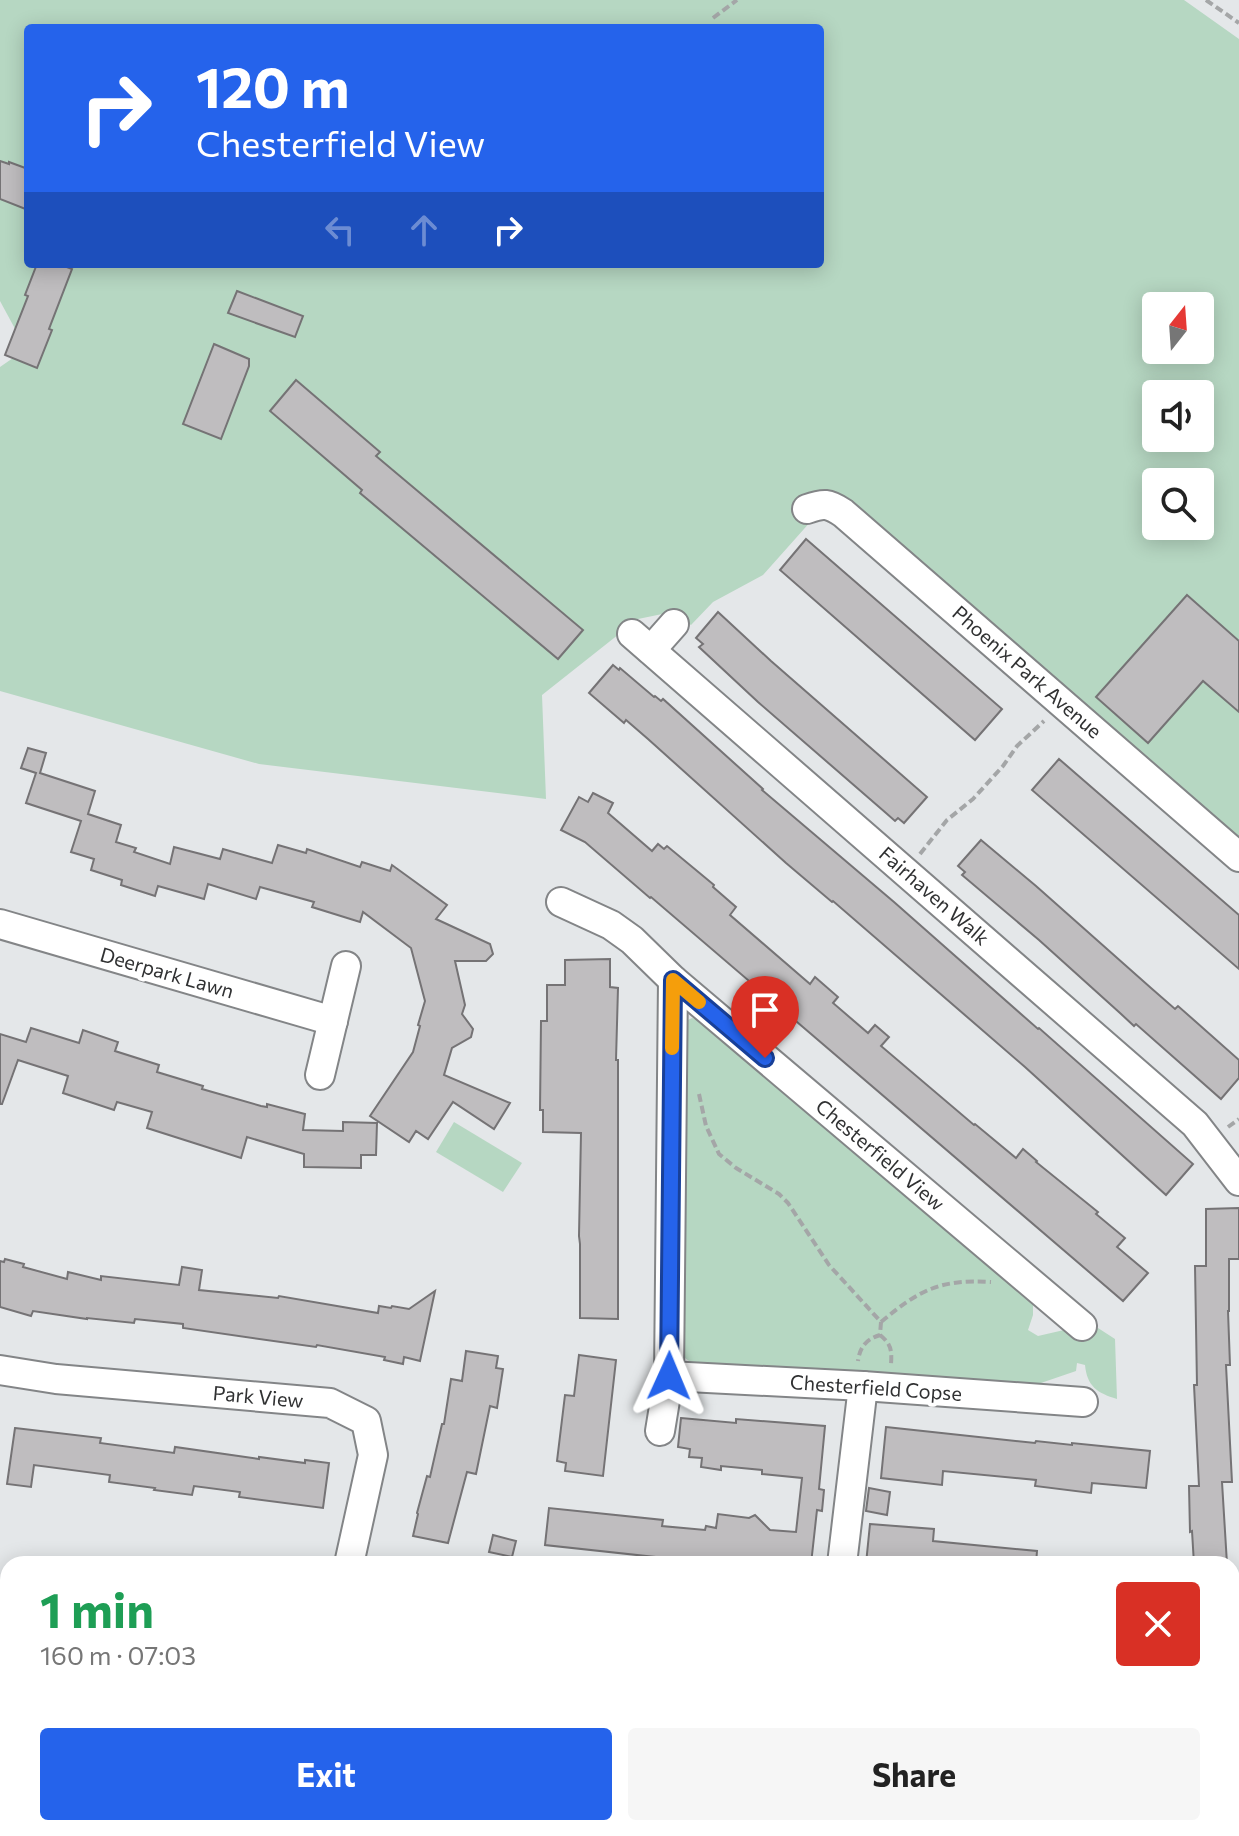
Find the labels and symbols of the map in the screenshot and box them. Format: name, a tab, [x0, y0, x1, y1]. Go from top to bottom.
north arrow	[1142, 292, 1214, 364]
street label: Phoenix Park Avenue	[948, 600, 1107, 743]
street label: Fairhaven Walk	[875, 841, 995, 950]
street label: Deerpark Lawn	[98, 941, 237, 1003]
pin	[731, 976, 799, 1058]
street label: Chesterfield View	[811, 1093, 950, 1215]
position arrow	[627, 1334, 711, 1418]
street label: Chesterfield Copse	[789, 1369, 963, 1405]
street label: Park View	[212, 1380, 304, 1412]

